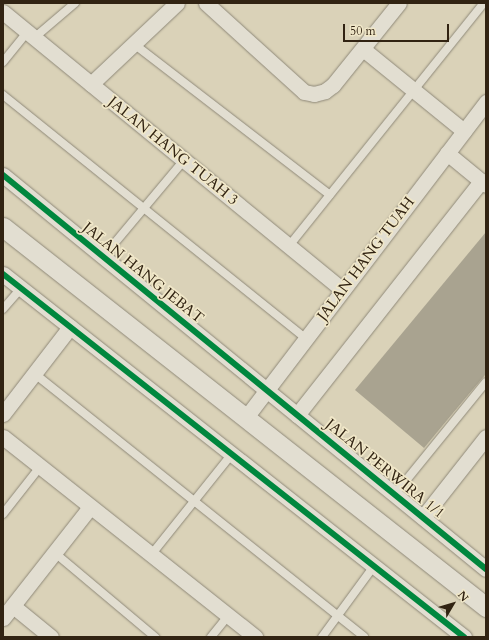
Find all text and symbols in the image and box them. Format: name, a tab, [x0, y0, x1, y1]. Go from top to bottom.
scale bar	[345, 16, 451, 42]
text: 50 m	[350, 23, 376, 39]
street label: JALAN HANG TUAH 3	[104, 93, 242, 209]
street label: JALAN HANG TUAH	[313, 193, 419, 325]
street label: JALAN HANG JEBAT	[79, 219, 207, 327]
street label: JALAN PERWIRA 1/1	[322, 415, 448, 523]
north arrow	[433, 584, 473, 624]
text: N	[454, 588, 472, 605]

